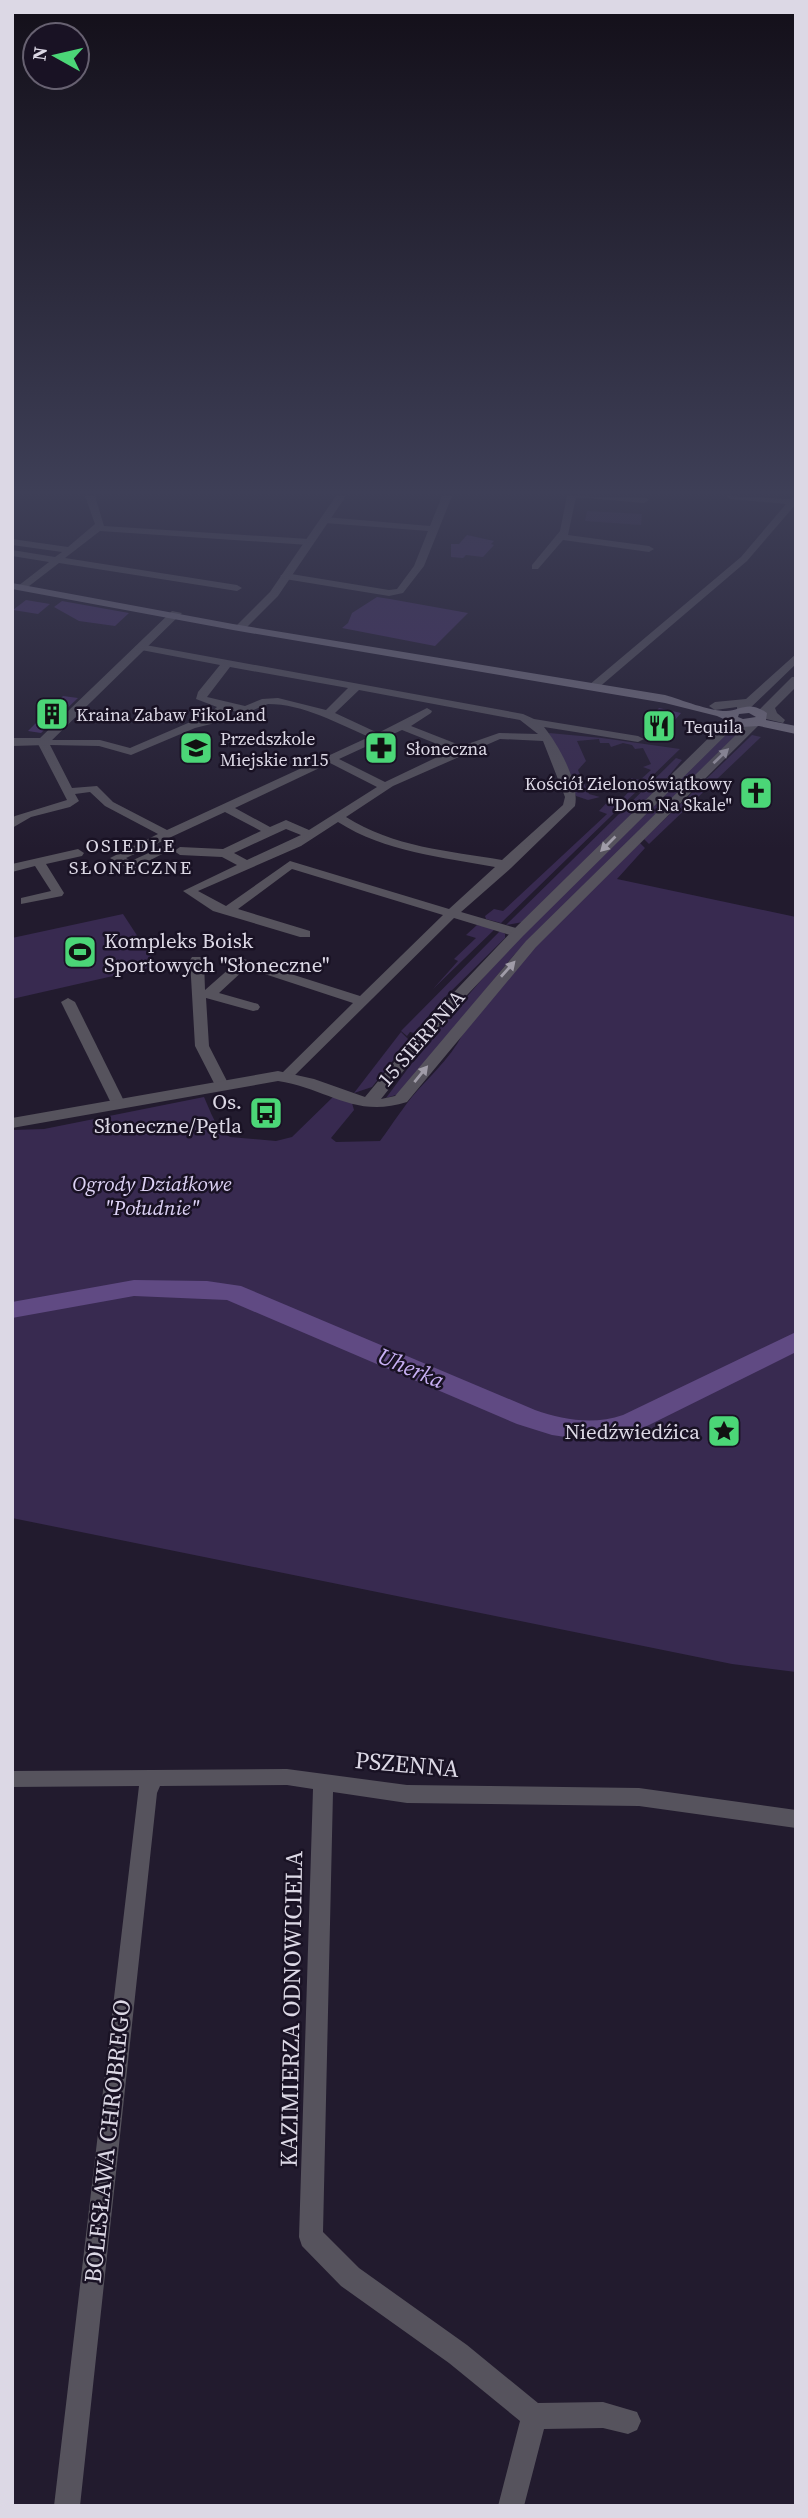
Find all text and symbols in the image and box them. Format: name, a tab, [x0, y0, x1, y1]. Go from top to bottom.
north arrow	[21, 21, 91, 91]
text: N	[25, 45, 53, 62]
building icon: Kraina Zabaw FikoLand	[33, 695, 71, 733]
place label: Kraina Zabaw FikoLand	[76, 702, 266, 727]
restaurant icon: Tequila	[640, 707, 678, 745]
place label: Tequila	[684, 714, 744, 739]
place label: Przedszkole Miejskie nr15	[220, 726, 329, 772]
school or university icon: Przedszkole Miejskie nr15	[177, 729, 215, 767]
pharmacy icon: Słoneczna	[362, 729, 400, 767]
place label: Słoneczna	[406, 736, 488, 761]
one-way arrow	[712, 748, 729, 765]
place label: Kościół Zielonoświątkowy "Dom Na Skale"	[524, 771, 733, 817]
church icon: Kościół Zielonoświątkowy "Dom Na Skale"	[737, 774, 775, 812]
district label: OSIEDLE SŁONECZNE	[69, 832, 193, 880]
one-way arrow	[599, 835, 616, 852]
place label: Kompleks Boisk Sportowych "Słoneczne"	[104, 926, 329, 979]
sports icon: Kompleks Boisk Sportowych "Słoneczne"	[61, 933, 99, 971]
one-way arrow	[500, 961, 515, 978]
street label: 15 SIERPNIA	[371, 983, 471, 1093]
one-way arrow	[414, 1065, 429, 1083]
place label: Os. Słoneczne/Pętla	[94, 1087, 242, 1140]
bus stop icon: Os. Słoneczne/Pętla	[247, 1094, 285, 1132]
park label: Ogrody Działkowe "Południe"	[72, 1169, 232, 1222]
water label: Uherka	[373, 1340, 449, 1396]
place icon: Niedźwiedźica	[705, 1412, 743, 1450]
place label: Niedźwiedźica	[564, 1417, 700, 1446]
street label: PSZENNA	[353, 1743, 461, 1785]
street label: KAZIMIERZA ODNOWICIELA	[272, 1850, 310, 2168]
street label: BOLESŁAWA CHROBREGO	[76, 1997, 138, 2285]

